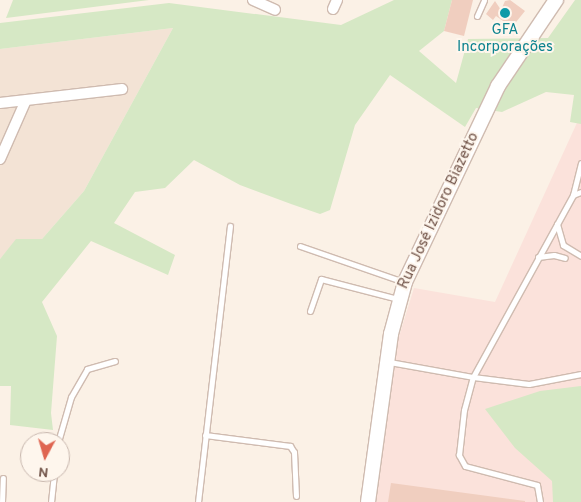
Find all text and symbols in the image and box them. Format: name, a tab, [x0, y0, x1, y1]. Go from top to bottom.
marker: GFA Incorporações	[499, 7, 511, 19]
place label: GFA Incorporações	[457, 21, 553, 56]
street label: Rua José Izidoro Biazetto	[395, 130, 483, 292]
north arrow	[20, 432, 70, 482]
text: N	[38, 462, 49, 480]

